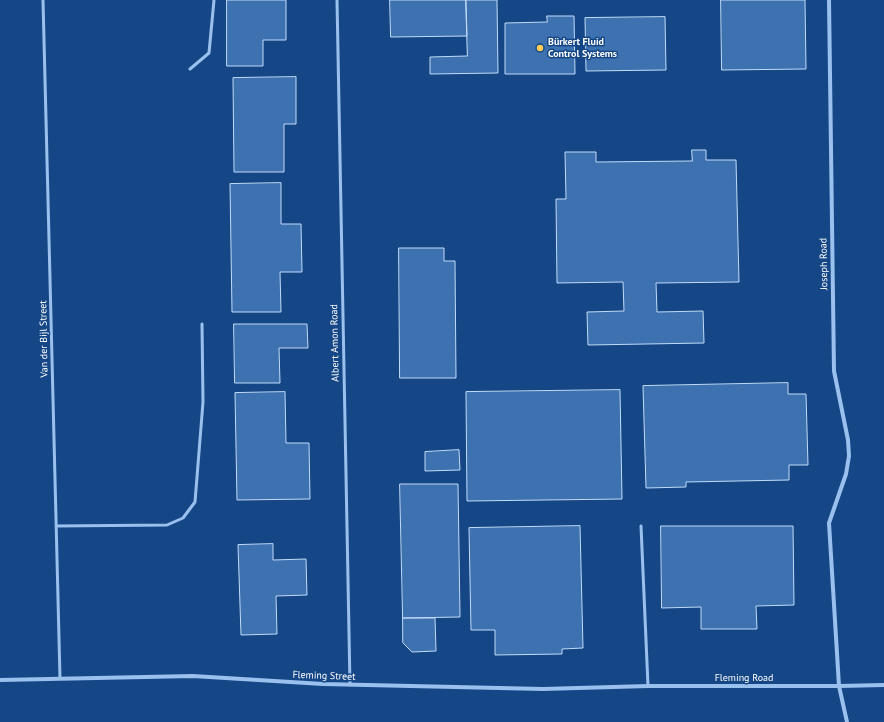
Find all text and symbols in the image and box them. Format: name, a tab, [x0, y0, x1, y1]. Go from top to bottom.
place label: Bürkert Fluid Control Systems	[548, 36, 617, 60]
marker: Bürkert Fluid Control Systems	[535, 43, 545, 53]
street label: Joseph Road	[818, 238, 830, 290]
street label: Van der Bijl Street	[37, 300, 51, 378]
street label: Albert Amon Road	[328, 304, 342, 382]
street label: Fleming Street	[292, 669, 356, 683]
street label: Fleming Road	[715, 672, 773, 684]

